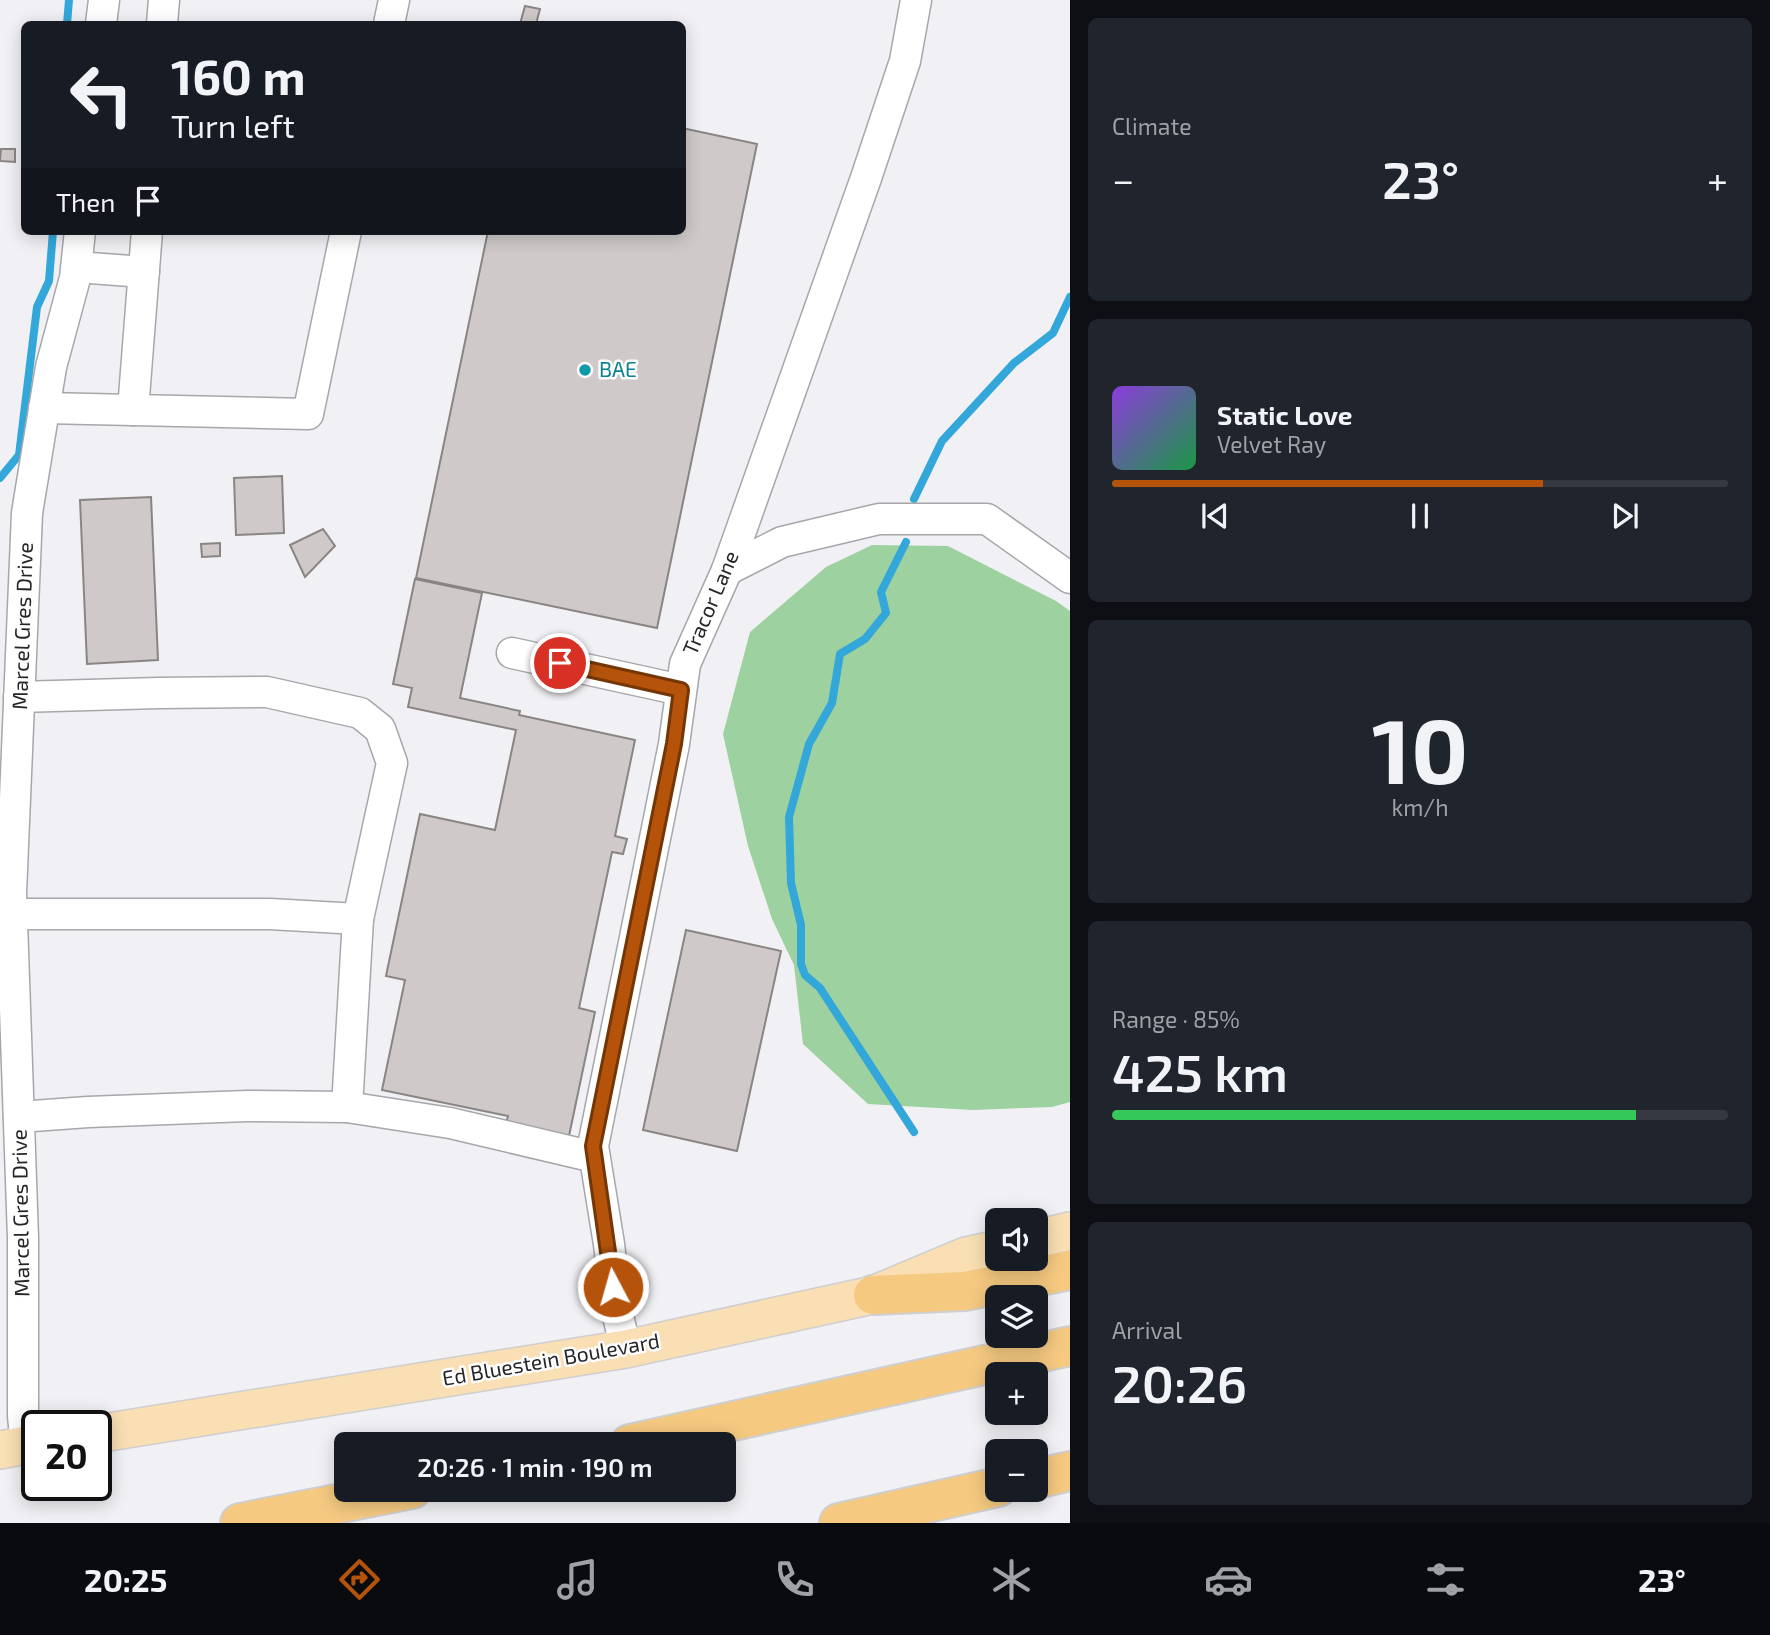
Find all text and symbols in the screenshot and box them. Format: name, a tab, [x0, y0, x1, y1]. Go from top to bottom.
text: 160 m	[171, 46, 306, 105]
icon: left	[56, 49, 147, 140]
text: Turn left	[171, 106, 295, 144]
text: Climate	[1112, 112, 1192, 140]
text: 23°	[1382, 147, 1459, 209]
text: −	[1112, 156, 1134, 202]
text: +	[1707, 156, 1728, 202]
icon: arrive	[129, 182, 167, 220]
text: Then	[56, 186, 115, 217]
place label: BAE	[599, 356, 637, 381]
marker: BAE	[577, 362, 593, 378]
text: Static Love	[1217, 399, 1353, 430]
text: Velvet Ray	[1217, 430, 1326, 458]
icon: previous	[1196, 497, 1234, 535]
icon: pause	[1401, 497, 1439, 535]
icon: next	[1606, 497, 1644, 535]
street label: Marcel Gres Drive	[6, 542, 37, 710]
street label: Tracor Lane	[676, 547, 743, 658]
pin	[530, 633, 590, 693]
icon: arrive	[541, 644, 579, 682]
text: 10	[1372, 693, 1468, 802]
text: km/h	[1391, 793, 1449, 821]
text: Range · 85%	[1112, 1005, 1240, 1033]
text: 425 km	[1112, 1040, 1288, 1102]
street label: Marcel Gres Drive	[6, 1129, 33, 1297]
map controls	[985, 1208, 1048, 1502]
button: sound	[985, 1208, 1048, 1271]
position arrow	[576, 1250, 650, 1324]
button: layers	[985, 1285, 1048, 1348]
text: Arrival	[1112, 1316, 1182, 1344]
street label: Ed Bluestein Boulevard	[440, 1327, 661, 1390]
text: 20:26	[1112, 1351, 1247, 1413]
button: +	[985, 1362, 1048, 1425]
speed limit sign: 20	[21, 1410, 112, 1501]
button: −	[985, 1439, 1048, 1502]
text: 20:26 · 1 min · 190 m	[417, 1451, 653, 1482]
icon: directions	[335, 1555, 384, 1604]
icon: music	[553, 1555, 602, 1604]
icon: phone	[770, 1555, 819, 1604]
icon: climate	[987, 1555, 1036, 1604]
icon: car	[1204, 1555, 1253, 1604]
icon: filters	[1421, 1555, 1470, 1604]
text: 20:25	[84, 1560, 167, 1598]
text: 23°	[1638, 1560, 1686, 1598]

